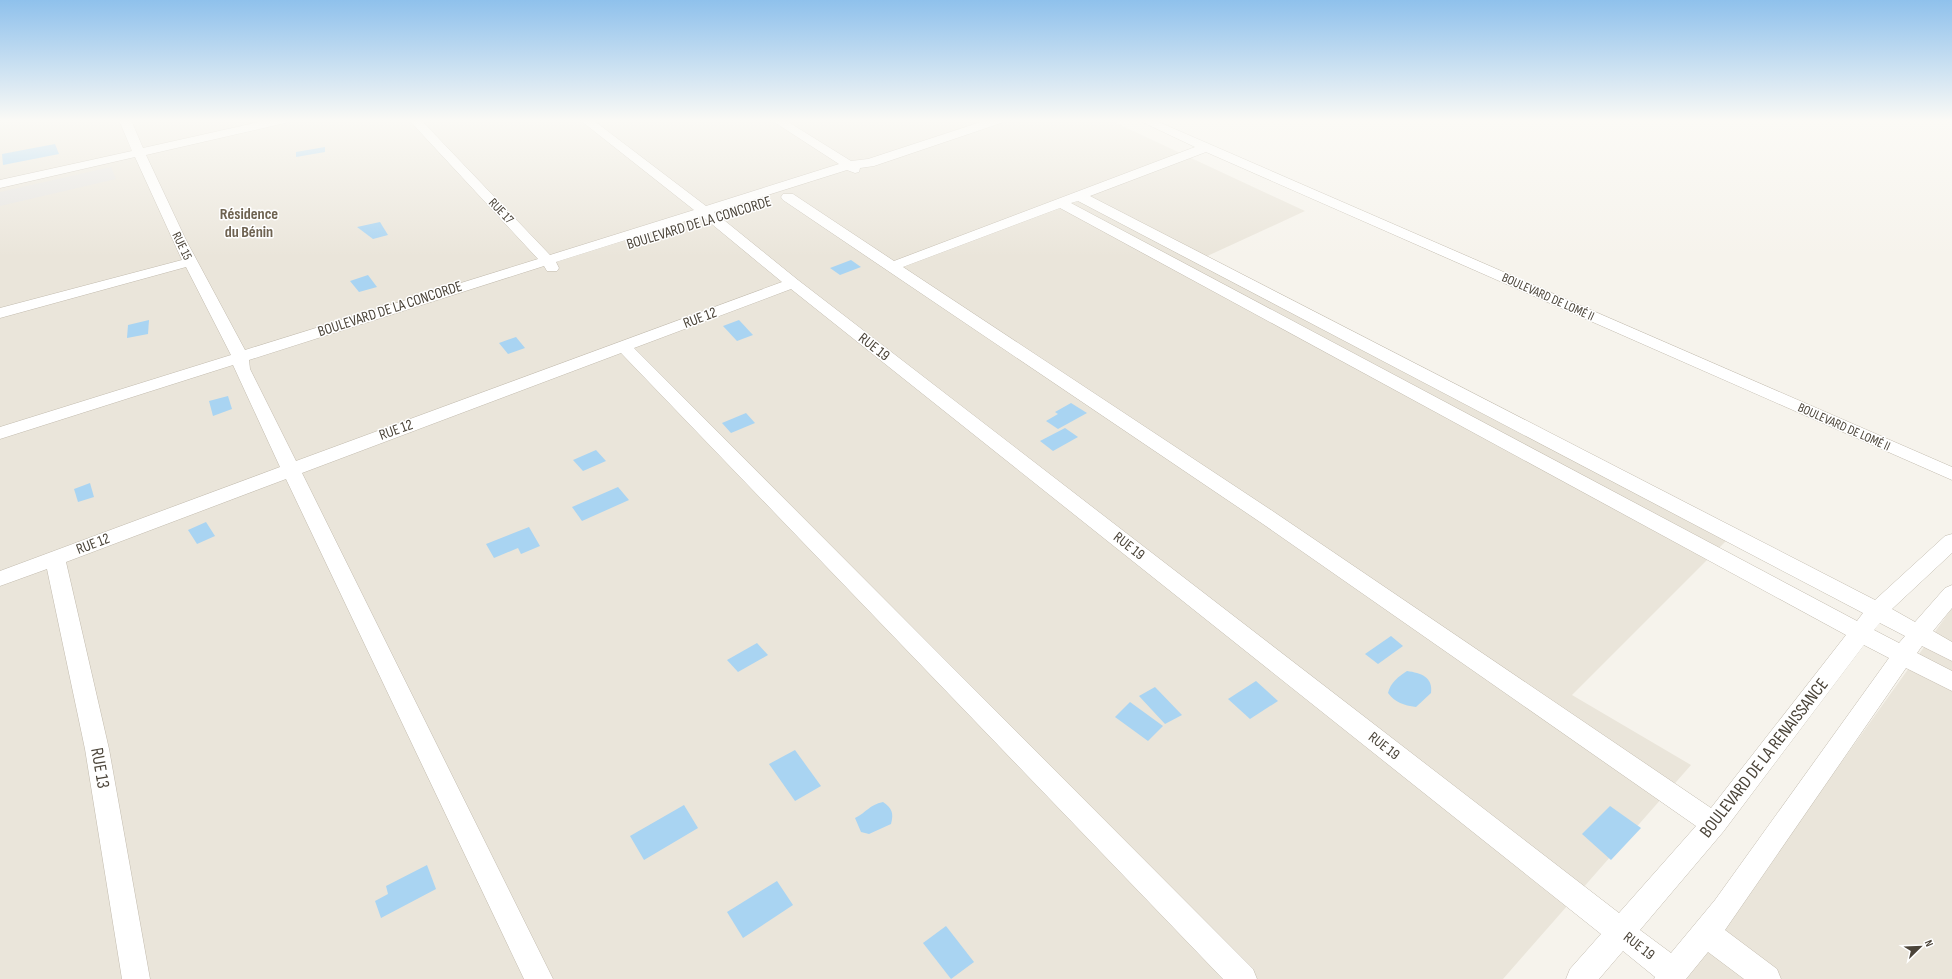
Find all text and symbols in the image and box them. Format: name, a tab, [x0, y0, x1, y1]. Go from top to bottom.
street label: BOULEVARD DE LA CONCORDE	[624, 192, 774, 254]
street label: RUE 17	[485, 195, 518, 228]
district label: Résidence du Bénin	[220, 205, 278, 242]
street label: RUE 15	[168, 229, 196, 263]
street label: BOULEVARD DE LOMÉ II	[1499, 269, 1597, 325]
street label: BOULEVARD DE LA CONCORDE	[316, 277, 464, 341]
street label: RUE 12	[681, 303, 719, 333]
street label: RUE 19	[854, 329, 894, 365]
street label: BOULEVARD DE LOMÉ II	[1795, 399, 1893, 455]
street label: RUE 12	[377, 415, 415, 445]
street label: RUE 19	[1109, 528, 1149, 564]
street label: RUE 12	[74, 529, 112, 559]
street label: BOULEVARD DE LA RENAISSANCE	[1695, 674, 1833, 842]
street label: RUE 19	[1364, 728, 1404, 764]
street label: RUE 13	[86, 746, 114, 790]
north arrow	[1900, 927, 1940, 967]
street label: RUE 19	[1619, 928, 1659, 964]
text: N	[1922, 938, 1936, 949]

